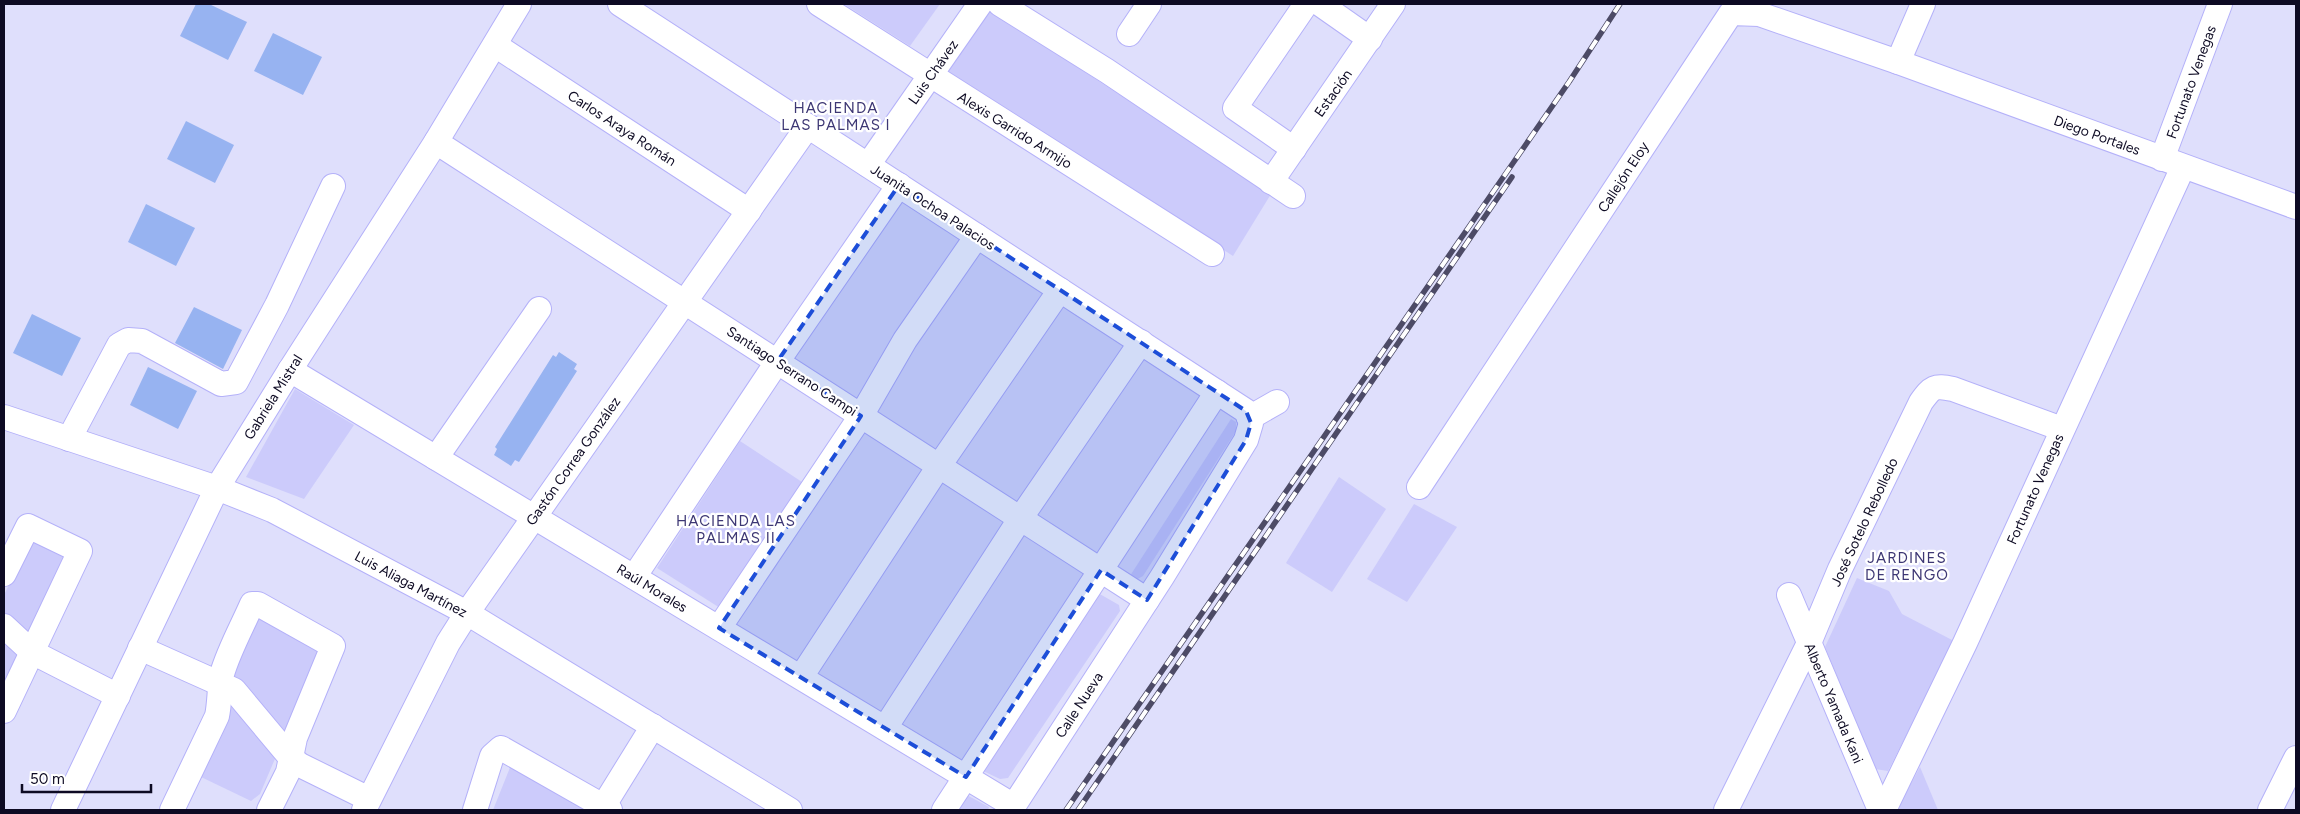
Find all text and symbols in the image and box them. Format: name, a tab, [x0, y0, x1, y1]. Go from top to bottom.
street label: Fortunato Venegas	[2163, 23, 2220, 141]
street label: Luis Chávez	[905, 37, 962, 108]
street label: Estación	[1311, 66, 1356, 120]
street label: Carlos Araya Román	[564, 87, 679, 170]
street label: Alexis Garrido Armijo	[954, 88, 1075, 172]
district label: HACIENDA LAS PALMAS I	[781, 99, 891, 134]
street label: Diego Portales	[2051, 112, 2142, 159]
street label: Callejón Eloy	[1594, 138, 1653, 216]
street label: Juanita Ochoa Palacios	[867, 161, 998, 254]
street label: Santiago Serrano Campi	[723, 323, 860, 420]
street label: Gabriela Mistral	[240, 352, 306, 443]
street label: Gastón Correa González	[523, 394, 624, 529]
street label: Fortunato Venegas	[2003, 431, 2068, 547]
street label: José Sotelo Rebolledo	[1827, 455, 1902, 589]
district label: HACIENDA LAS PALMAS II	[676, 512, 796, 547]
street label: Luis Aliaga Martínez	[352, 548, 470, 621]
district label: JARDINES DE RENGO	[1865, 549, 1949, 584]
street label: Raúl Morales	[613, 561, 690, 616]
street label: Alberto Yamada Kani	[1800, 640, 1867, 766]
street label: Calle Nueva	[1052, 669, 1107, 741]
scale bar	[22, 762, 151, 794]
text: 50 m	[30, 770, 65, 788]

